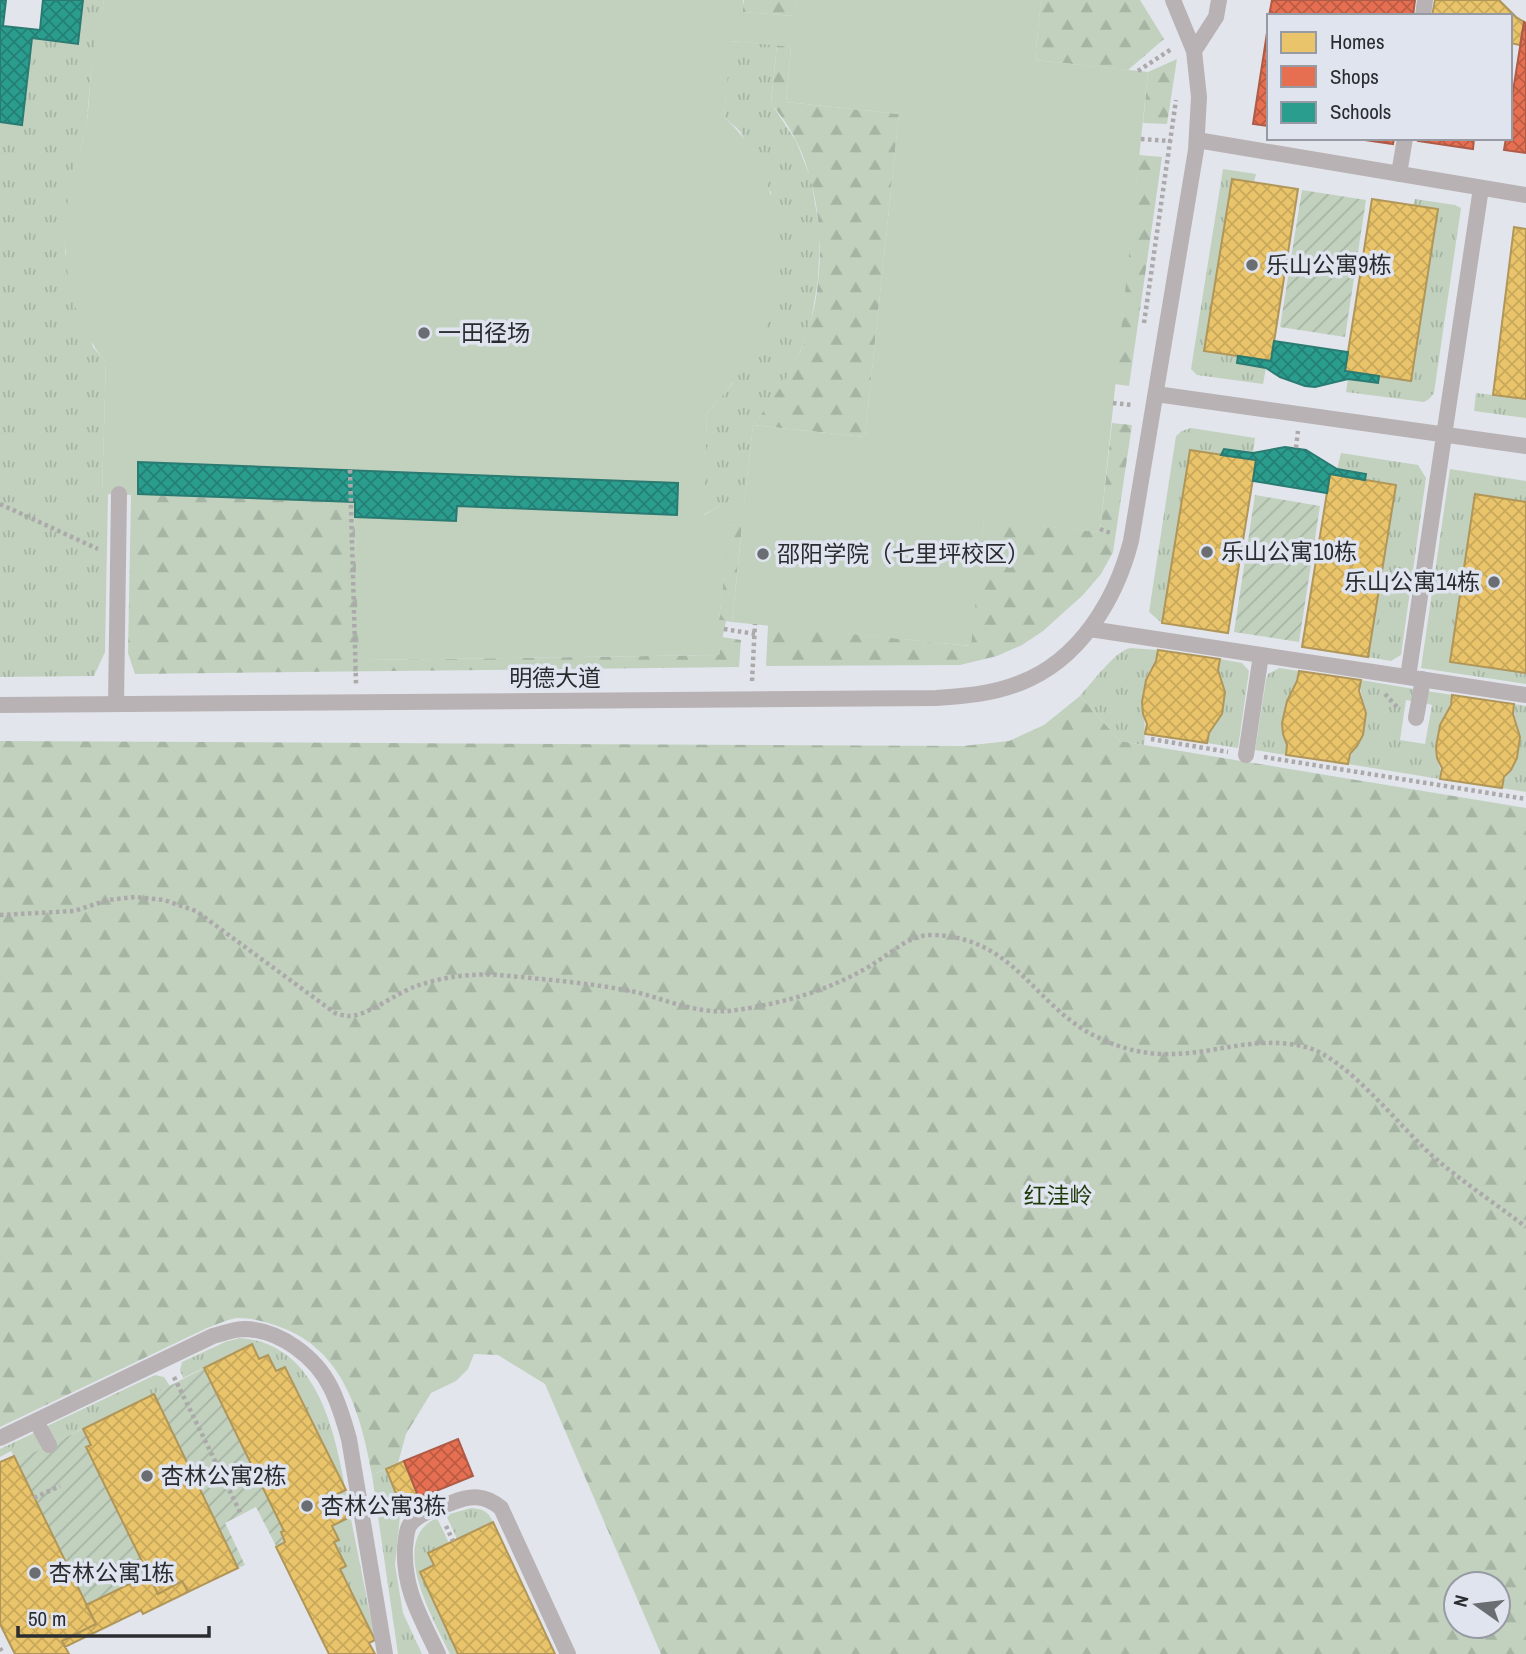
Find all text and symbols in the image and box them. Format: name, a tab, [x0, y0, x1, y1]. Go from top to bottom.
legend	[1267, 14, 1512, 140]
text: Homes	[1330, 27, 1385, 56]
text: Shops	[1330, 62, 1379, 91]
text: Schools	[1330, 97, 1391, 126]
place label: 乐山公寓9栋	[1266, 249, 1392, 280]
marker: 乐山公寓9栋	[1244, 257, 1260, 273]
place label: 一田径场	[438, 317, 530, 348]
marker: 一田径场	[416, 325, 432, 341]
place label: 乐山公寓10栋	[1221, 536, 1357, 567]
place label: 邵阳学院（七里坪校区）	[777, 538, 1030, 569]
marker: 乐山公寓10栋	[1199, 544, 1215, 560]
marker: 邵阳学院（七里坪校区）	[755, 546, 771, 562]
place label: 乐山公寓14栋	[1344, 566, 1480, 597]
marker: 乐山公寓14栋	[1486, 574, 1502, 590]
street label: 明德大道	[509, 662, 601, 693]
park label: 红洼岭	[1024, 1180, 1093, 1211]
place label: 杏林公寓2栋	[161, 1460, 287, 1491]
marker: 杏林公寓2栋	[139, 1468, 155, 1484]
place label: 杏林公寓3栋	[321, 1490, 447, 1521]
marker: 杏林公寓3栋	[299, 1498, 315, 1514]
place label: 杏林公寓1栋	[49, 1557, 175, 1588]
marker: 杏林公寓1栋	[27, 1565, 43, 1581]
north arrow	[1442, 1570, 1512, 1640]
text: N	[1447, 1592, 1474, 1609]
scale bar	[18, 1594, 208, 1638]
text: 50 m	[28, 1604, 66, 1633]

